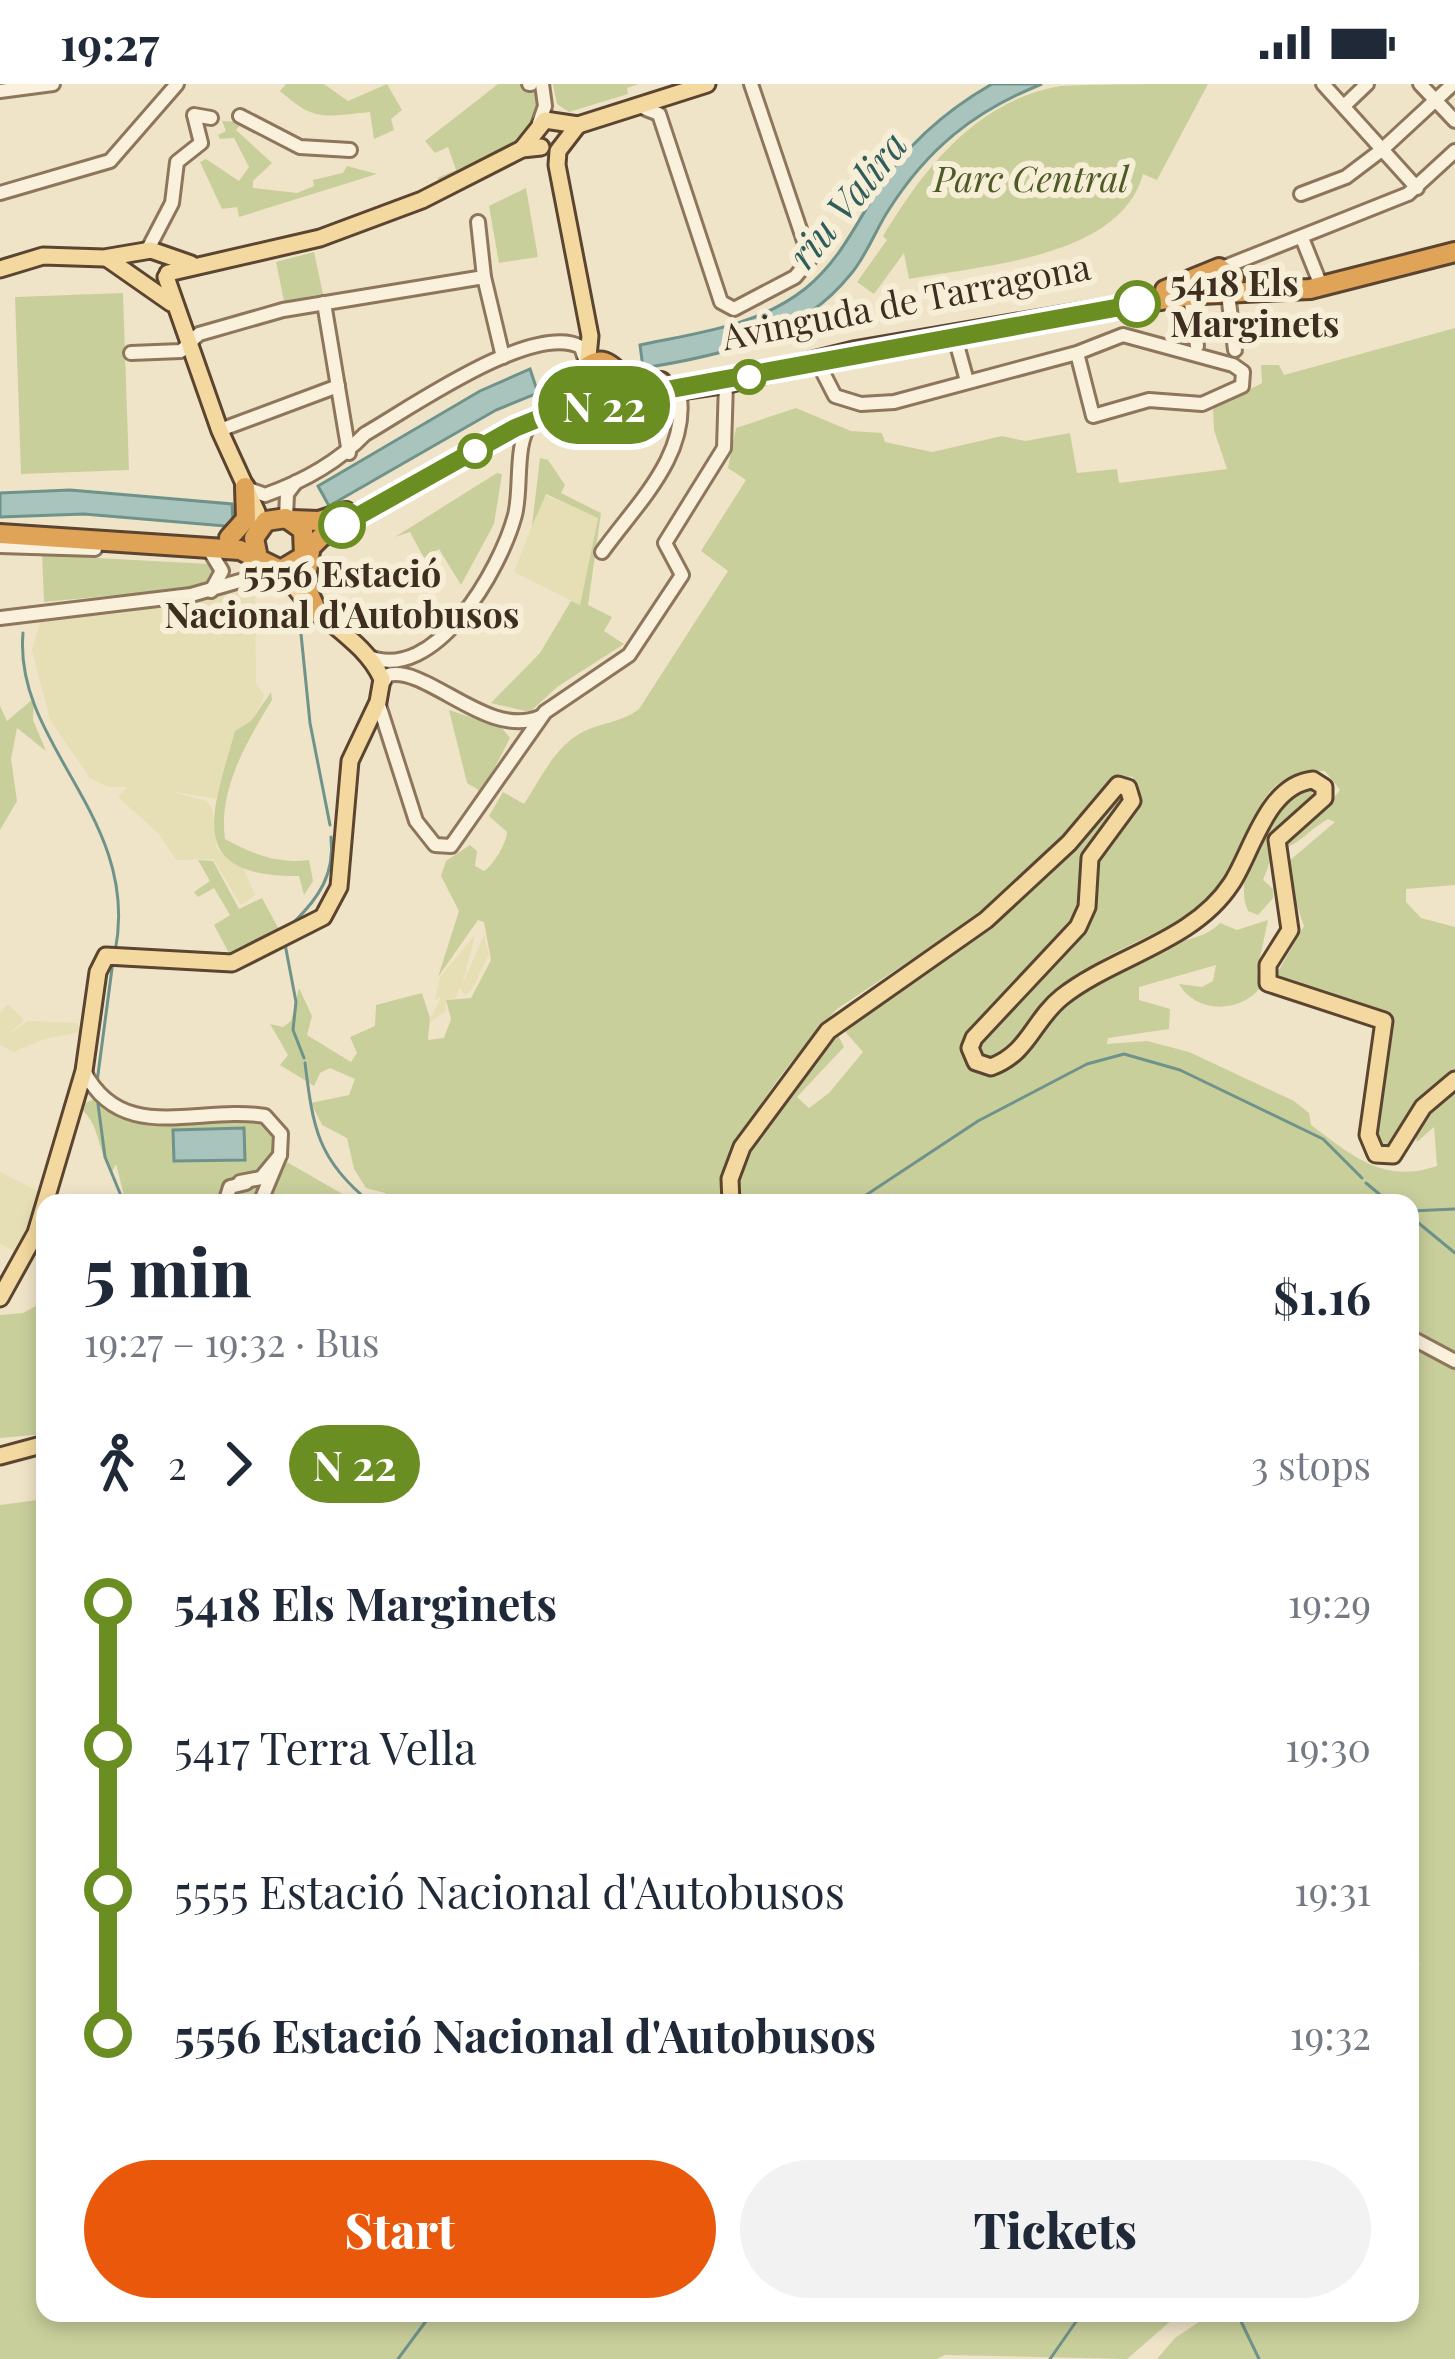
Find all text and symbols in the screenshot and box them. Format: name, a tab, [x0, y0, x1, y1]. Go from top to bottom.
text: 19:27	[60, 12, 159, 72]
water label: riu Valira	[775, 119, 918, 278]
park label: Parc Central	[932, 153, 1130, 201]
street label: Avinguda de Tarragona	[716, 241, 1094, 359]
place label: 5418 Els Marginets	[1170, 257, 1339, 346]
marker: 5418 Els Marginets	[1115, 282, 1159, 326]
unlabelled marker	[733, 361, 765, 393]
line badge: N 22	[520, 366, 688, 444]
text: N 22	[562, 377, 646, 433]
unlabelled marker	[459, 435, 491, 467]
marker: 5556 Estació Nacional d'Autobusos	[320, 503, 364, 547]
place label: 5556 Estació Nacional d'Autobusos	[165, 548, 519, 637]
text: 5 min	[84, 1226, 251, 1314]
text: $1.16	[1273, 1266, 1371, 1326]
text: 19:27 – 19:32 · Bus	[84, 1315, 379, 1367]
icon: walk	[84, 1431, 150, 1497]
icon: forward	[205, 1431, 271, 1497]
text: N 22	[313, 1436, 396, 1492]
text: 2	[168, 1438, 187, 1490]
text: 3 stops	[1251, 1438, 1371, 1490]
text: 5418 Els Marginets	[174, 1572, 557, 1632]
text: 19:29	[1288, 1576, 1371, 1628]
text: 5417 Terra Vella	[174, 1716, 476, 1776]
text: 19:30	[1285, 1720, 1371, 1772]
text: 5555 Estació Nacional d'Autobusos	[174, 1860, 845, 1920]
text: 19:31	[1294, 1864, 1371, 1916]
text: 5556 Estació Nacional d'Autobusos	[174, 2004, 876, 2064]
text: 19:32	[1290, 2008, 1371, 2060]
button: Start	[84, 2160, 716, 2298]
button: Tickets	[740, 2160, 1371, 2298]

